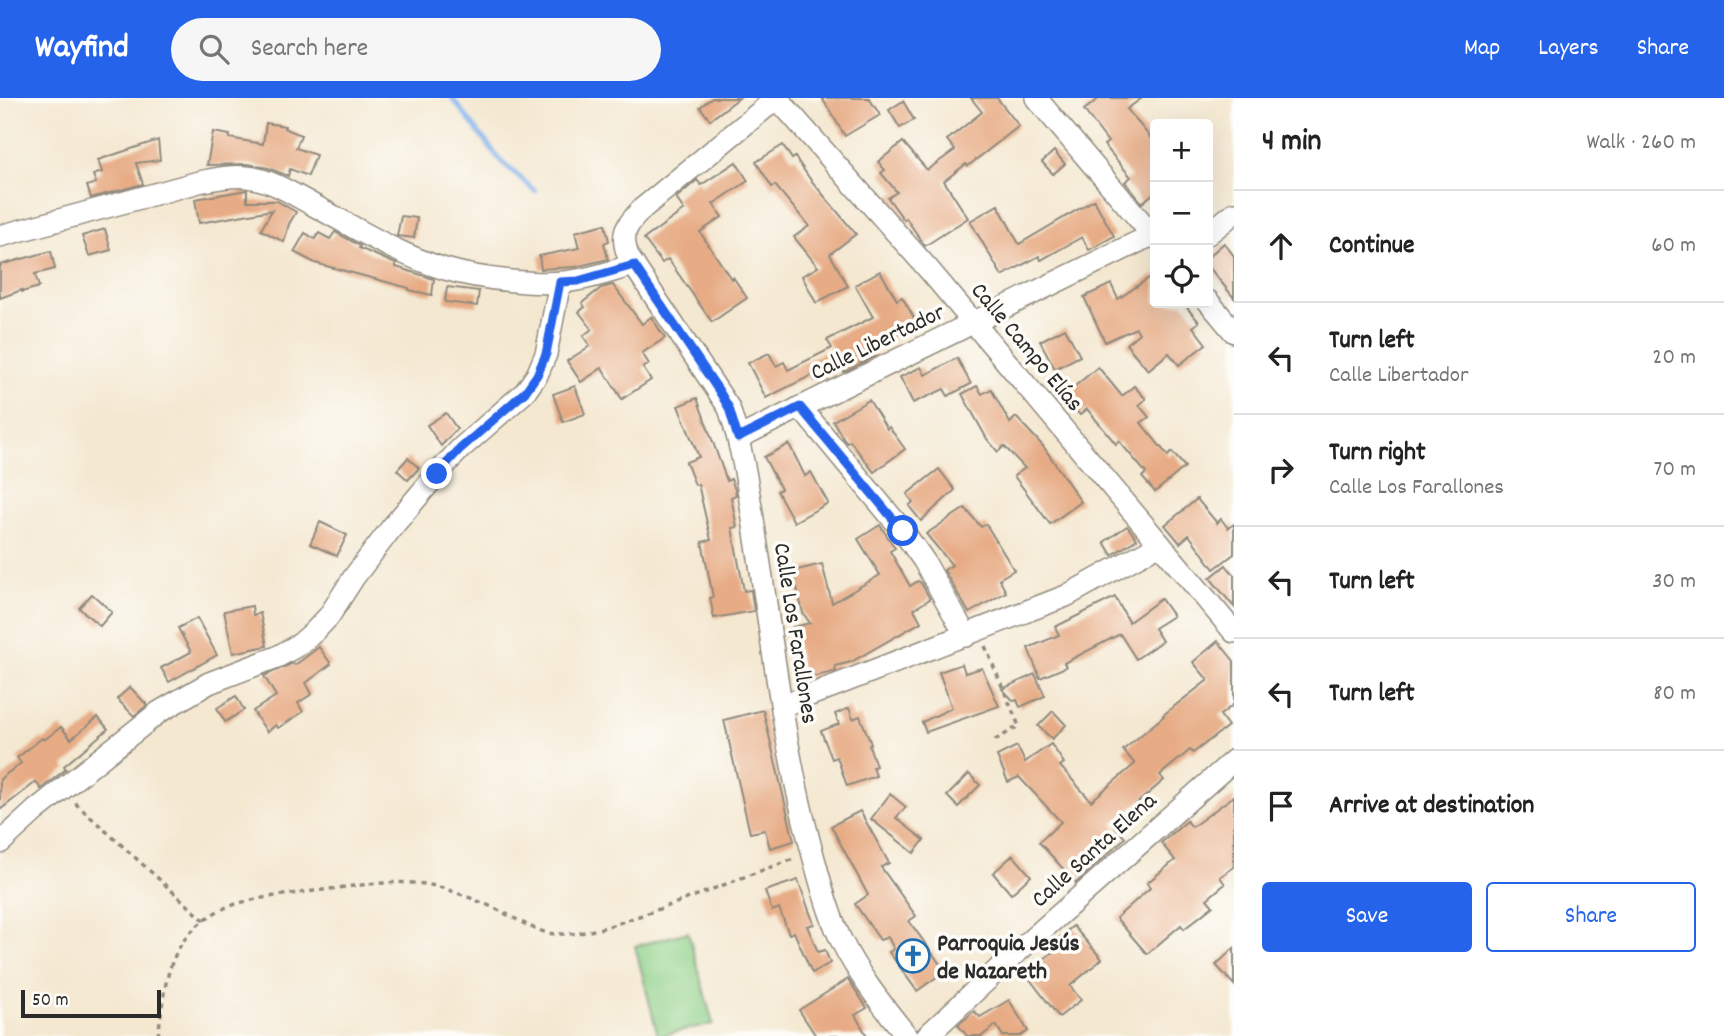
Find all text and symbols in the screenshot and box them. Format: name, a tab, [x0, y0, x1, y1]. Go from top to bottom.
search box	[171, 18, 661, 81]
text: Wayfind	[35, 26, 129, 73]
icon: search	[195, 30, 233, 68]
text: Search here	[251, 31, 368, 68]
text: Map	[1464, 32, 1500, 66]
text: Layers	[1538, 32, 1599, 66]
text: Share	[1637, 32, 1689, 66]
map controls	[1150, 119, 1213, 308]
button: +	[1150, 119, 1213, 182]
text: 4 min	[1262, 122, 1321, 165]
text: Walk · 260 m	[1586, 127, 1696, 160]
button: −	[1150, 182, 1213, 245]
icon: ahead	[1262, 227, 1300, 265]
text: Continue	[1329, 228, 1414, 265]
text: 60 m	[1651, 230, 1696, 263]
button: locate	[1150, 245, 1213, 308]
street label: Calle Campo Elías	[961, 276, 1090, 420]
street label: Calle Libertador	[805, 296, 951, 391]
text: Turn left	[1329, 323, 1415, 360]
icon: left	[1262, 339, 1300, 377]
text: 20 m	[1652, 342, 1696, 375]
text: Calle Libertador	[1329, 360, 1469, 393]
text: Turn right	[1329, 435, 1426, 472]
icon: right	[1262, 451, 1300, 489]
text: 70 m	[1654, 454, 1696, 487]
route end	[421, 458, 452, 489]
text: Calle Los Farallones	[1329, 472, 1504, 505]
route start	[887, 515, 918, 546]
street label: Calle Los Farallones	[763, 541, 825, 726]
icon: left	[1262, 563, 1300, 601]
text: Turn left	[1329, 564, 1415, 601]
text: 30 m	[1652, 566, 1696, 599]
icon: left	[1262, 675, 1300, 713]
text: Turn left	[1329, 676, 1415, 713]
text: 80 m	[1653, 678, 1696, 711]
street label: Calle Santa Elena	[1025, 785, 1166, 917]
icon: arrive	[1262, 787, 1300, 825]
text: Arrive at destination	[1329, 788, 1534, 825]
button: Save	[1262, 882, 1472, 952]
button: Share	[1486, 882, 1696, 952]
place label: Parroquia Jesús de Nazareth	[937, 928, 1080, 990]
church icon: Parroquia Jesús de Nazareth	[894, 937, 932, 975]
scale bar	[21, 987, 161, 1019]
text: 50 m	[32, 988, 69, 1015]

